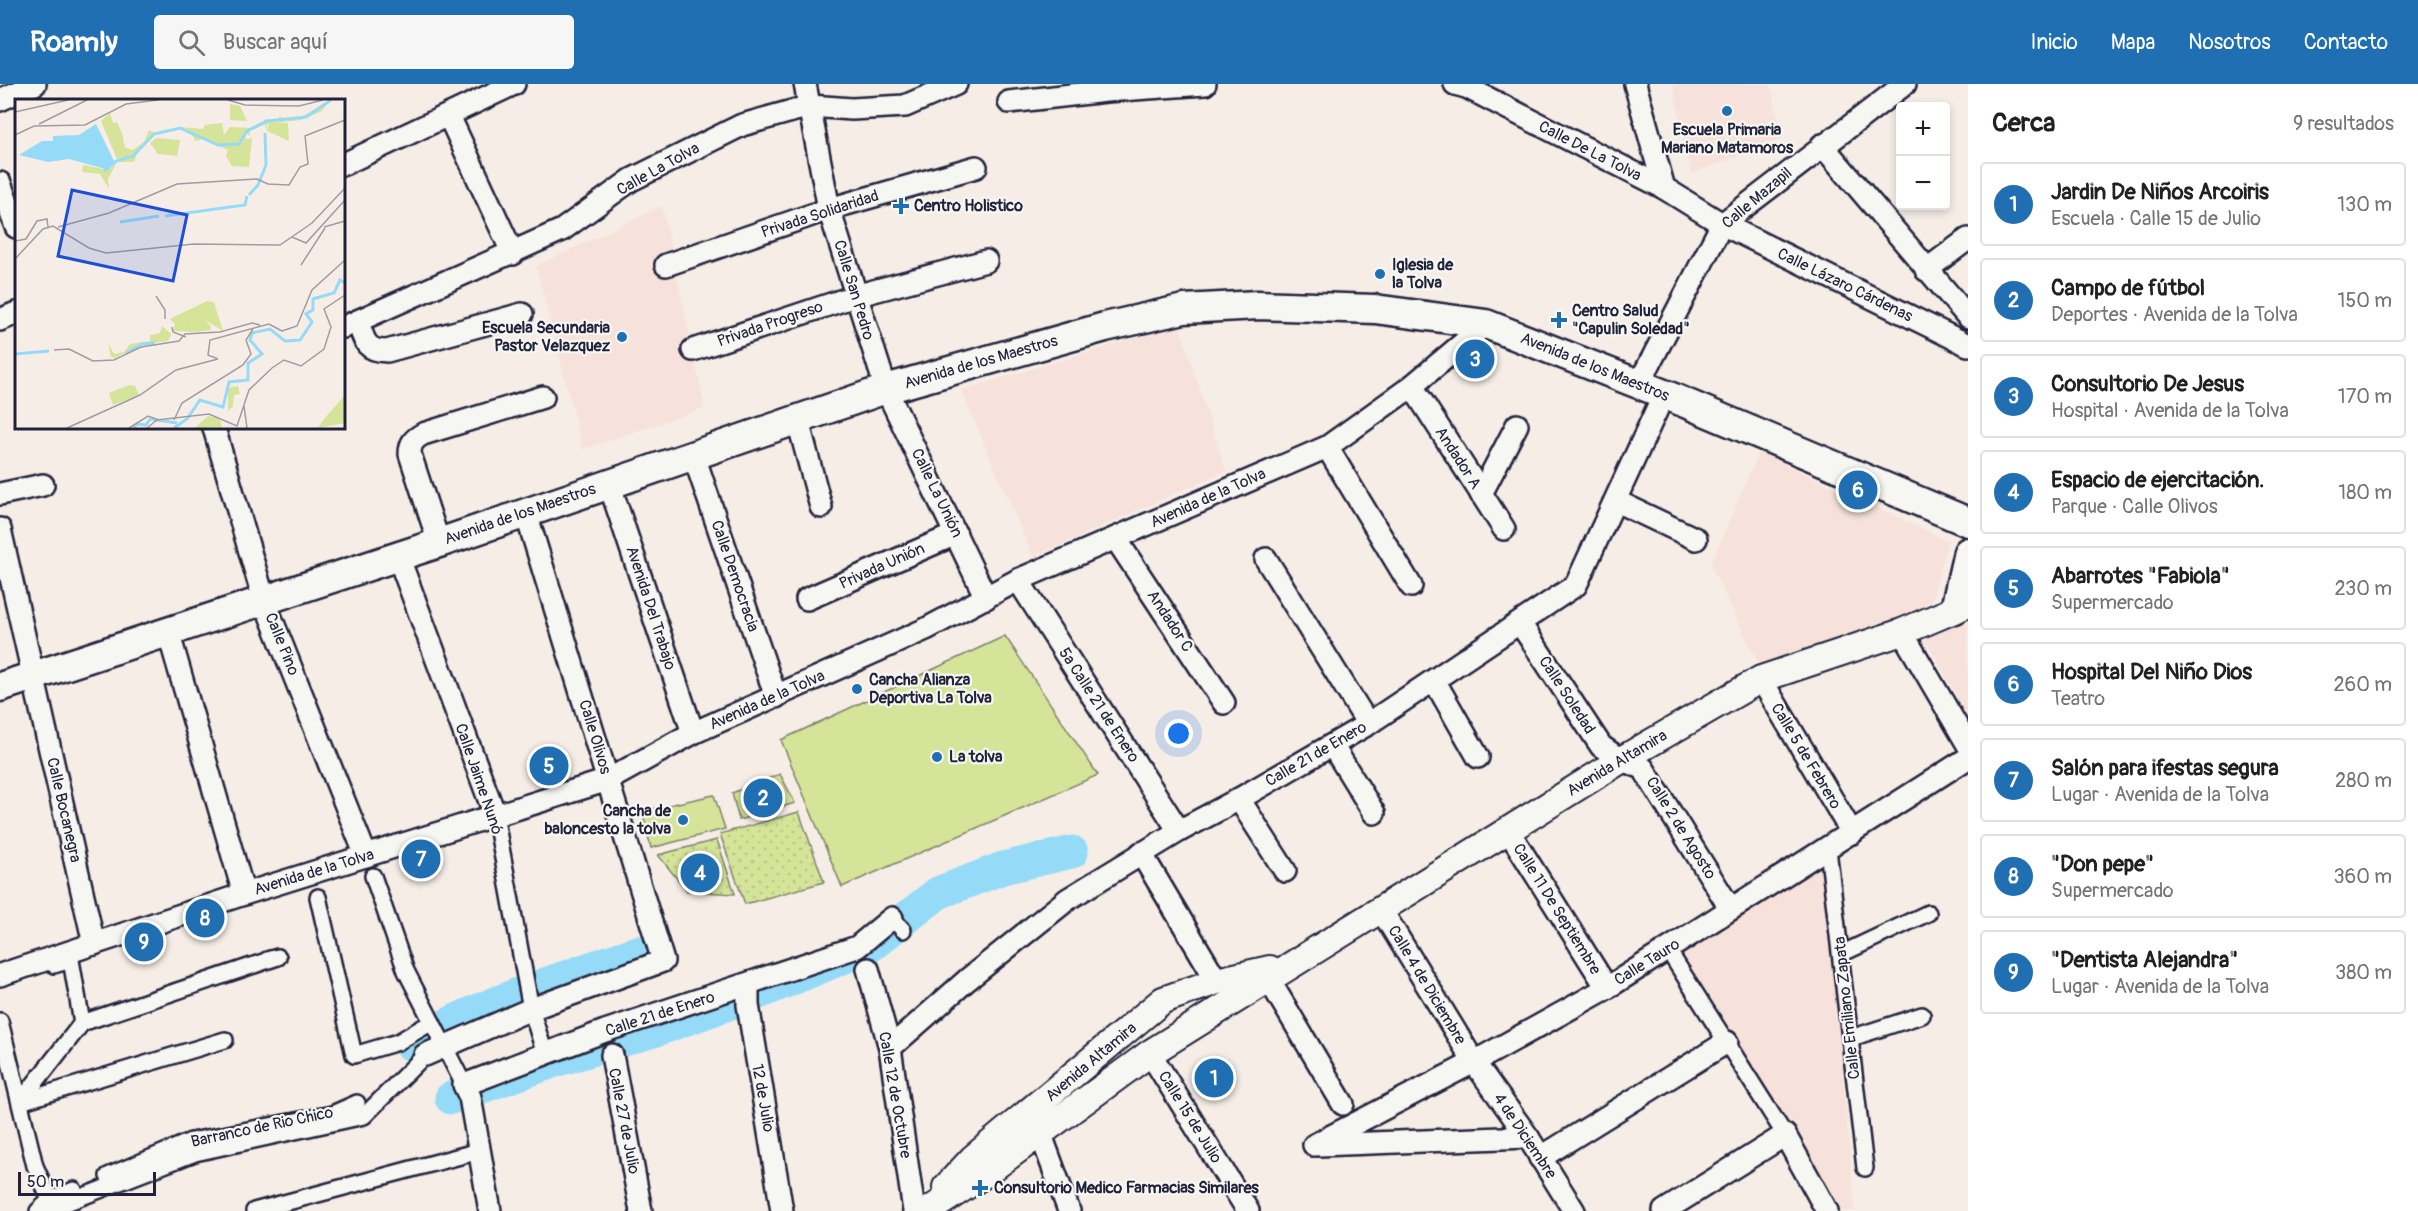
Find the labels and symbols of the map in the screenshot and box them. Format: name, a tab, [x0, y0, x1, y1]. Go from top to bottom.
inset map	[15, 99, 345, 429]
marker: Escuela Primaria Mariano Matamoros	[1720, 104, 1734, 118]
street label: Calle De La Tolva	[1535, 116, 1645, 186]
place label: Escuela Primaria Mariano Matamoros	[1661, 120, 1794, 158]
street label: Calle La Tolva	[613, 138, 703, 200]
street label: Calle Mazapil	[1718, 163, 1796, 233]
street label: Privada Solidaridad	[759, 186, 881, 242]
place label: Centro Holistico	[914, 196, 1023, 216]
marker: Centro Holistico	[892, 197, 910, 215]
street label: Calle San Pedro	[829, 238, 879, 343]
street label: Calle Lázaro Cárdenas	[1774, 244, 1916, 326]
place label: Iglesia de la Tolva	[1392, 255, 1454, 293]
marker: Iglesia de la Tolva	[1373, 267, 1387, 281]
street label: Privada Progreso	[714, 296, 826, 351]
place label: Centro Salud "Capulin Soledad"	[1572, 301, 1690, 339]
marker: Centro Salud "Capulin Soledad"	[1550, 311, 1568, 329]
place label: Escuela Secundaria Pastor Velazquez	[482, 318, 611, 356]
street label: Avenida de los Maestros	[1518, 328, 1672, 406]
marker: Escuela Secundaria Pastor Velazquez	[615, 330, 629, 344]
street label: Avenida de los Maestros	[902, 330, 1060, 394]
pin: 3	[1456, 336, 1494, 382]
street label: Andador A	[1430, 423, 1486, 493]
street label: Calle La Unión	[907, 445, 967, 541]
street label: Avenida de la Tolva	[1147, 464, 1269, 532]
pin: 6	[1838, 468, 1878, 512]
street label: Avenida de los Maestros	[442, 479, 598, 549]
street label: Calle Democracia	[707, 518, 763, 634]
street label: Privada Unión	[836, 538, 928, 594]
street label: Avenida Del Trabajo	[622, 543, 681, 673]
street label: Andador C	[1143, 586, 1197, 656]
street label: Calle Pino	[260, 610, 304, 679]
street label: 5a Calle 21 de Enero	[1054, 644, 1144, 767]
street label: Calle Soledad	[1534, 652, 1600, 738]
street label: Avenida de la Tolva	[706, 666, 828, 734]
place label: Cancha Alianza Deportiva La Tolva	[869, 670, 992, 708]
marker: Cancha Alianza Deportiva La Tolva	[850, 682, 864, 696]
street label: Calle Olivos	[574, 697, 616, 777]
street label: Calle 5 de Febrero	[1767, 699, 1846, 813]
street label: Calle 21 de Enero	[1262, 717, 1371, 791]
your location	[1164, 719, 1193, 748]
street label: Calle Jaime Nunó	[451, 721, 507, 837]
street label: Avenida Altamira	[1563, 725, 1671, 801]
pin: 5	[530, 744, 568, 788]
place label: La tolva	[949, 747, 1003, 767]
marker: La tolva	[930, 750, 944, 764]
street label: Calle Bocanegra	[42, 756, 86, 864]
street label: Calle 2 de Agosto	[1641, 773, 1721, 883]
pin: 2	[744, 776, 783, 820]
place label: Cancha de baloncesto la tolva	[545, 801, 672, 839]
marker: Cancha de baloncesto la tolva	[676, 813, 690, 827]
pin: 7	[402, 836, 440, 882]
street label: Calle 11 De Septiembre	[1509, 840, 1605, 978]
street label: Avenida de la Tolva	[252, 844, 376, 900]
pin: 4	[680, 850, 720, 896]
pin: 8	[186, 896, 224, 940]
pin: 9	[124, 920, 164, 964]
street label: Calle 4 de Diciembre	[1384, 922, 1470, 1048]
street label: Calle Tauro	[1611, 934, 1684, 990]
street label: Calle Emiliano Zapata	[1830, 936, 1864, 1080]
street label: Calle 21 de Enero	[603, 987, 717, 1041]
street label: Avenida Altamira	[1041, 1018, 1141, 1106]
street label: Calle 12 de Octubre	[874, 1030, 916, 1160]
pin: 1	[1194, 1056, 1234, 1100]
street label: 12 de Julio	[747, 1062, 779, 1134]
street label: Calle 27 de Julio	[604, 1066, 644, 1176]
street label: Calle 15 de Julio	[1154, 1067, 1226, 1167]
street label: 4 de Diciembre	[1489, 1089, 1561, 1183]
street label: Barranco de Rio Chico	[189, 1102, 335, 1152]
scale bar	[18, 1169, 156, 1196]
place label: Consultorio Medico Farmacias Similares	[994, 1178, 1260, 1198]
marker: Consultorio Medico Farmacias Similares	[971, 1179, 989, 1197]

